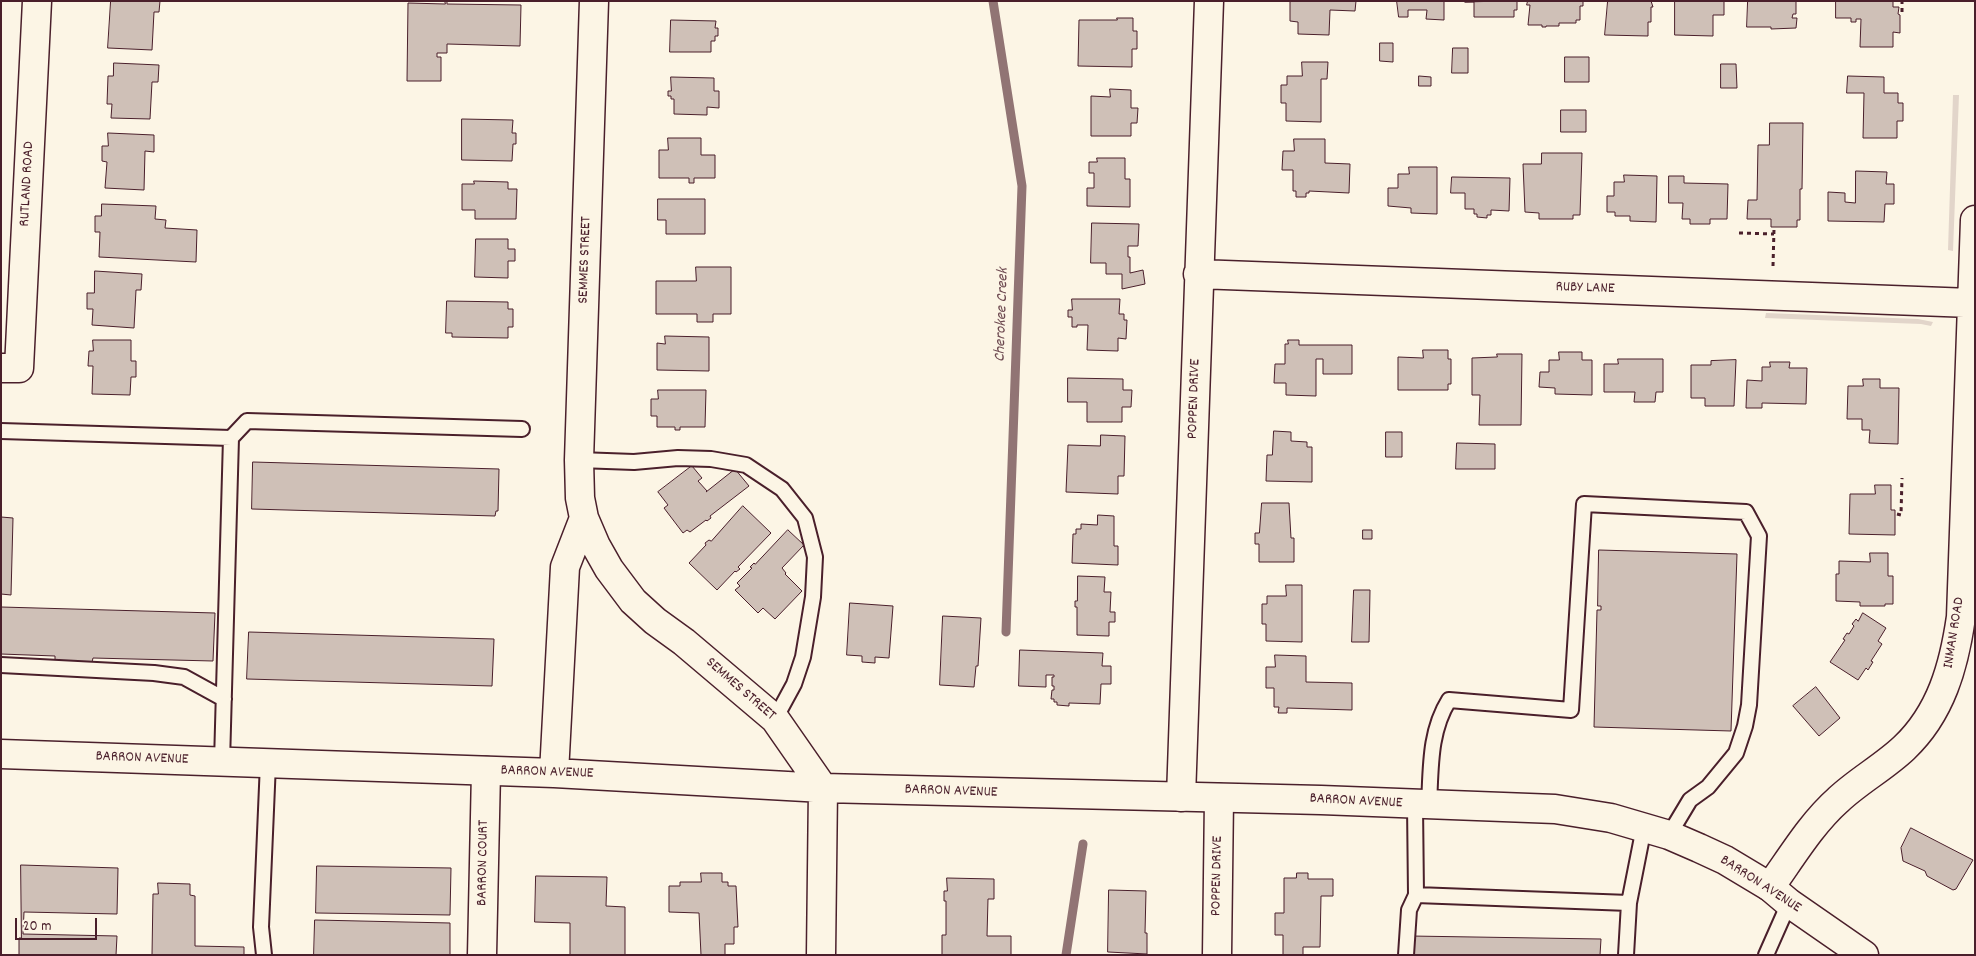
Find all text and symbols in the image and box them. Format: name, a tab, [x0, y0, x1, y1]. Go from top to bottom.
street label: RUTLAND ROAD	[17, 141, 39, 227]
street label: SEMMES STREET	[575, 216, 597, 304]
water label: Cherokee Creek	[992, 268, 1014, 362]
street label: RUBY LANE	[1555, 279, 1615, 299]
street label: POPPEN DRIVE	[1185, 359, 1205, 439]
street label: INMAN ROAD	[1941, 596, 1969, 670]
street label: SEMMES STREET	[701, 655, 779, 725]
street label: BARRON AVENUE	[95, 748, 189, 770]
street label: BARRON AVENUE	[500, 762, 594, 784]
street label: BARRON AVENUE	[904, 781, 998, 803]
street label: BARRON AVENUE	[1309, 791, 1403, 813]
street label: BARRON COURT	[474, 820, 494, 906]
street label: POPPEN DRIVE	[1208, 836, 1228, 916]
street label: BARRON AVENUE	[1716, 852, 1804, 918]
scale bar	[18, 908, 100, 940]
text: 20 m	[23, 916, 51, 938]

